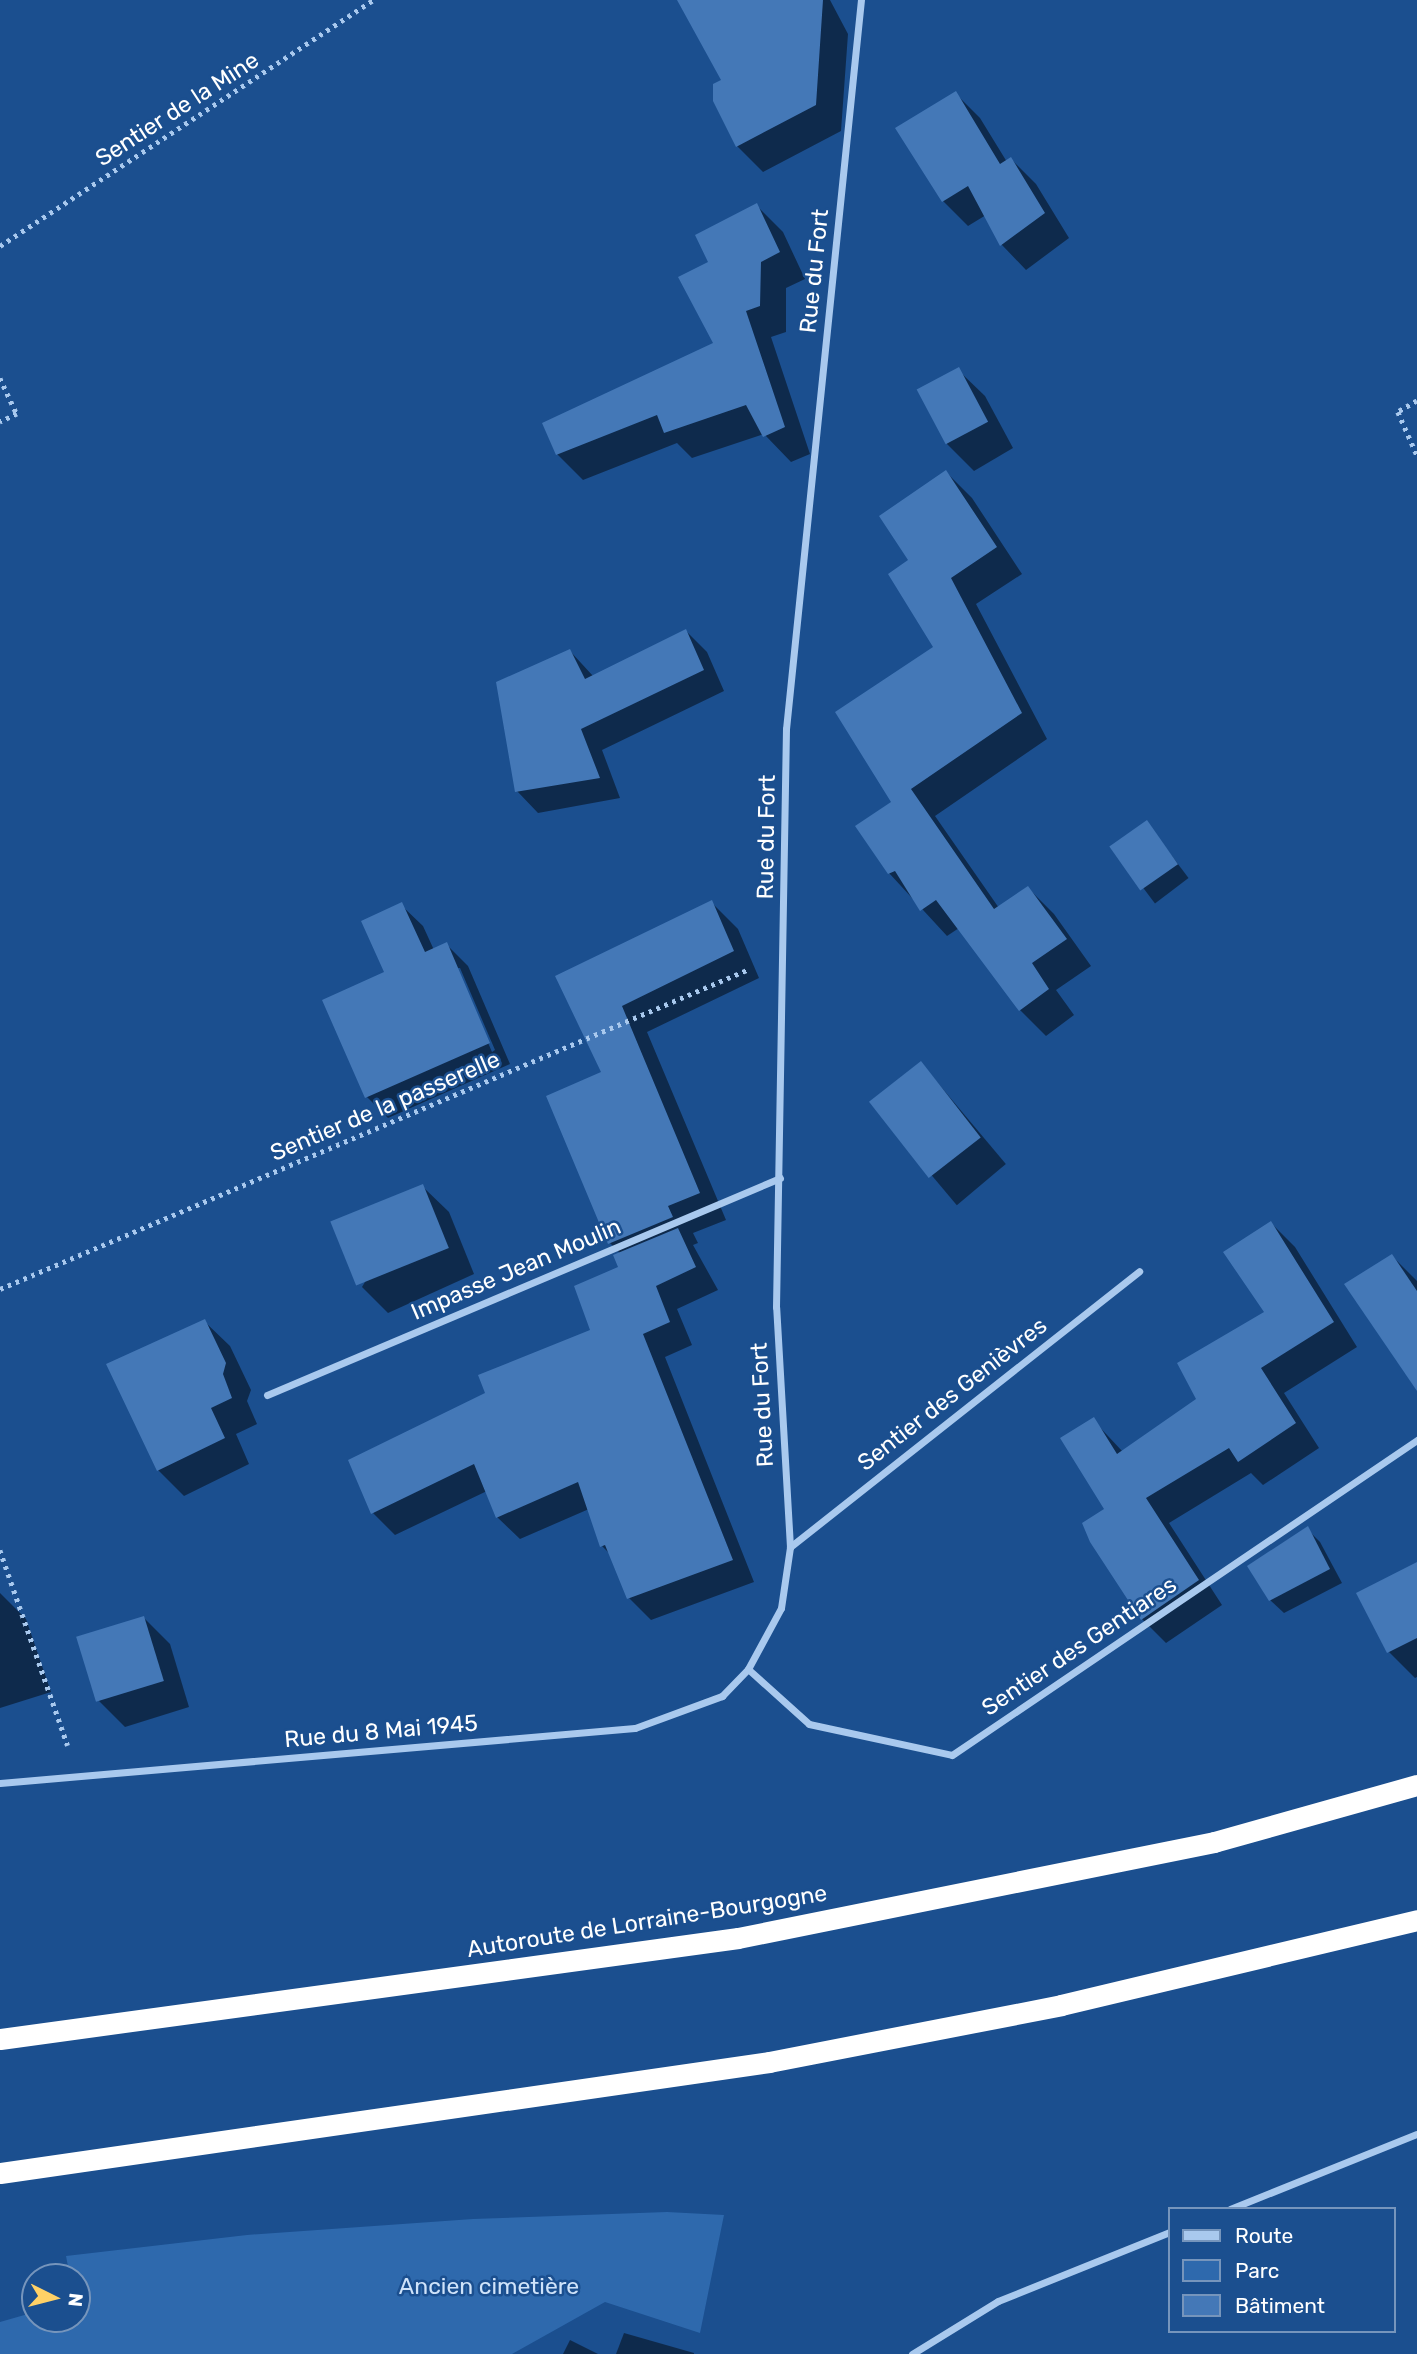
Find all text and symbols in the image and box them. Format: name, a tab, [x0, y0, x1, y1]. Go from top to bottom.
street label: Sentier de la Mine	[90, 46, 264, 172]
street label: Rue du Fort	[794, 208, 834, 334]
street label: Rue du Fort	[751, 774, 781, 900]
street label: Sentier de la passerelle	[266, 1045, 504, 1167]
street label: Impasse Jean Moulin	[407, 1212, 625, 1326]
street label: Sentier des Genièvres	[852, 1311, 1052, 1477]
street label: Rue du Fort	[745, 1342, 779, 1468]
street label: Sentier des Gentiares	[976, 1570, 1182, 1722]
street label: Rue du 8 Mai 1945	[283, 1709, 479, 1753]
street label: Autoroute de Lorraine-Bourgogne	[465, 1879, 829, 1963]
legend	[1168, 2207, 1396, 2333]
text: Route	[1235, 2223, 1293, 2248]
text: Parc	[1235, 2258, 1279, 2283]
north arrow	[21, 2263, 91, 2333]
park label: Ancien cimetière	[399, 2272, 579, 2300]
text: N	[63, 2292, 88, 2308]
text: Bâtiment	[1235, 2293, 1325, 2318]

